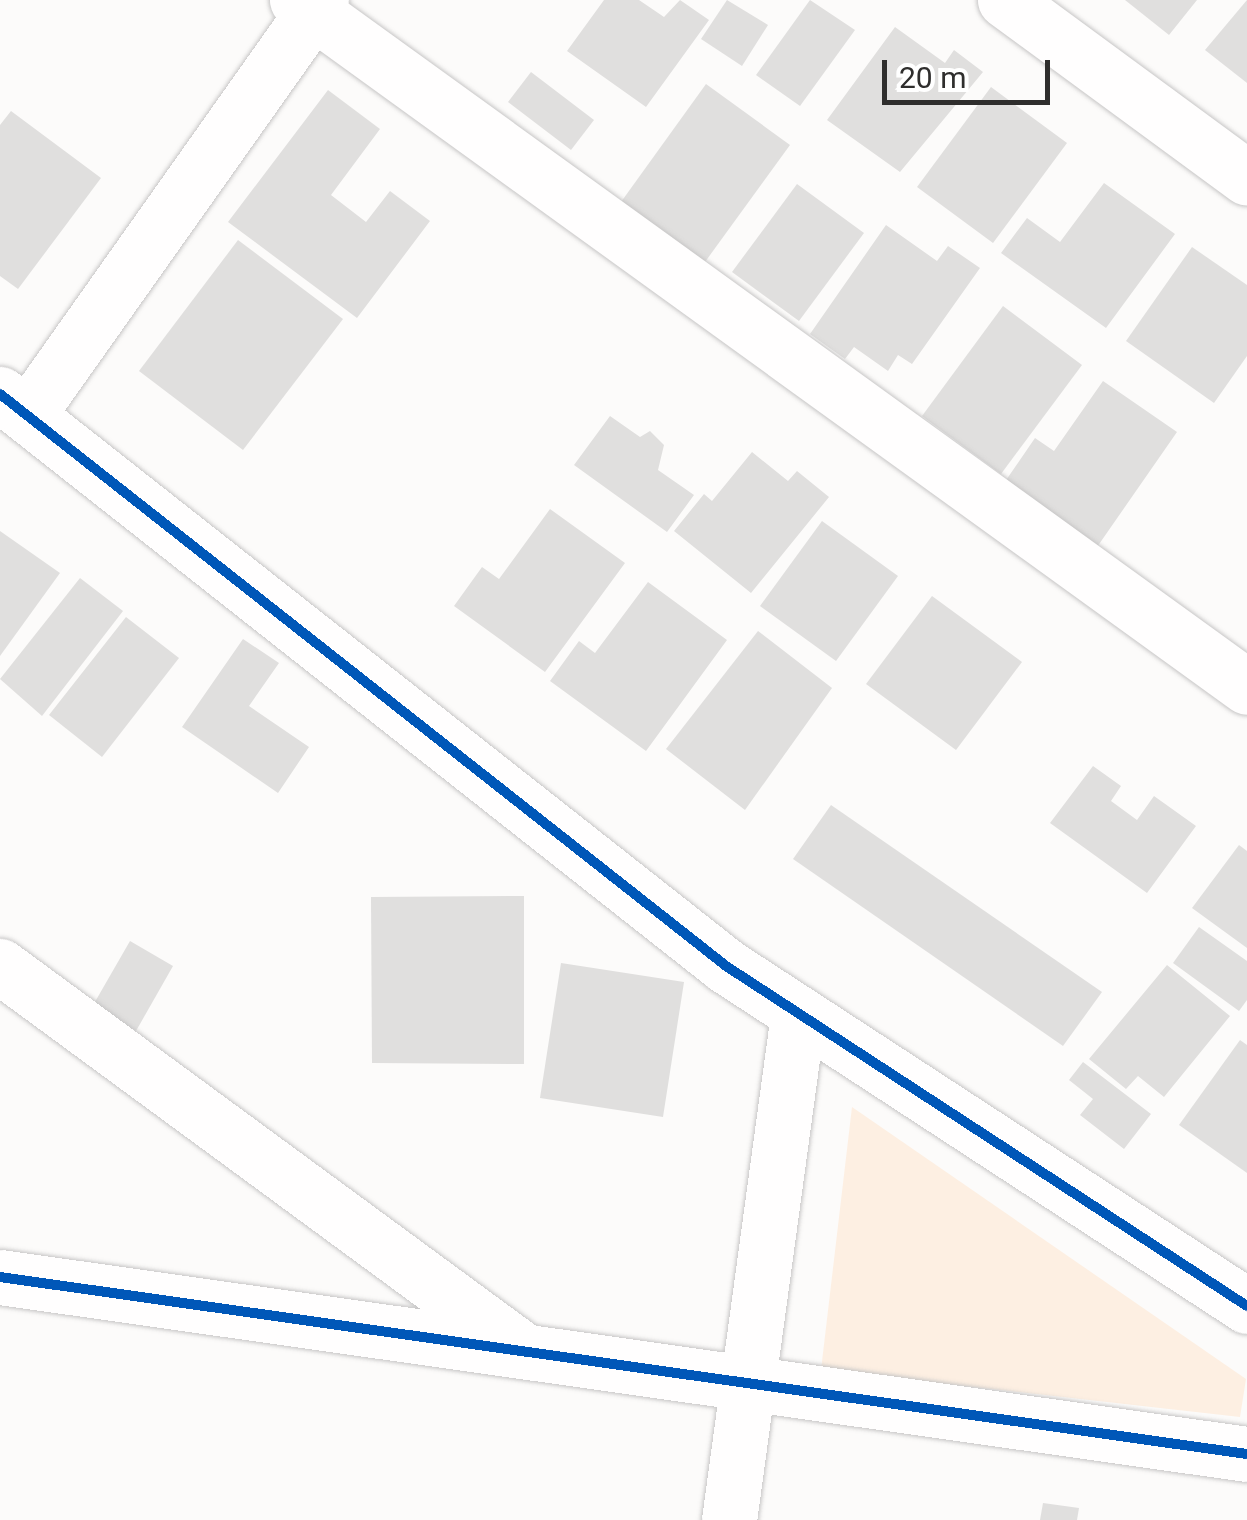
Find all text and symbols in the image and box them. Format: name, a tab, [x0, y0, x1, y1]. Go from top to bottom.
scale bar	[887, 40, 1054, 102]
text: 20 m	[899, 60, 966, 95]

